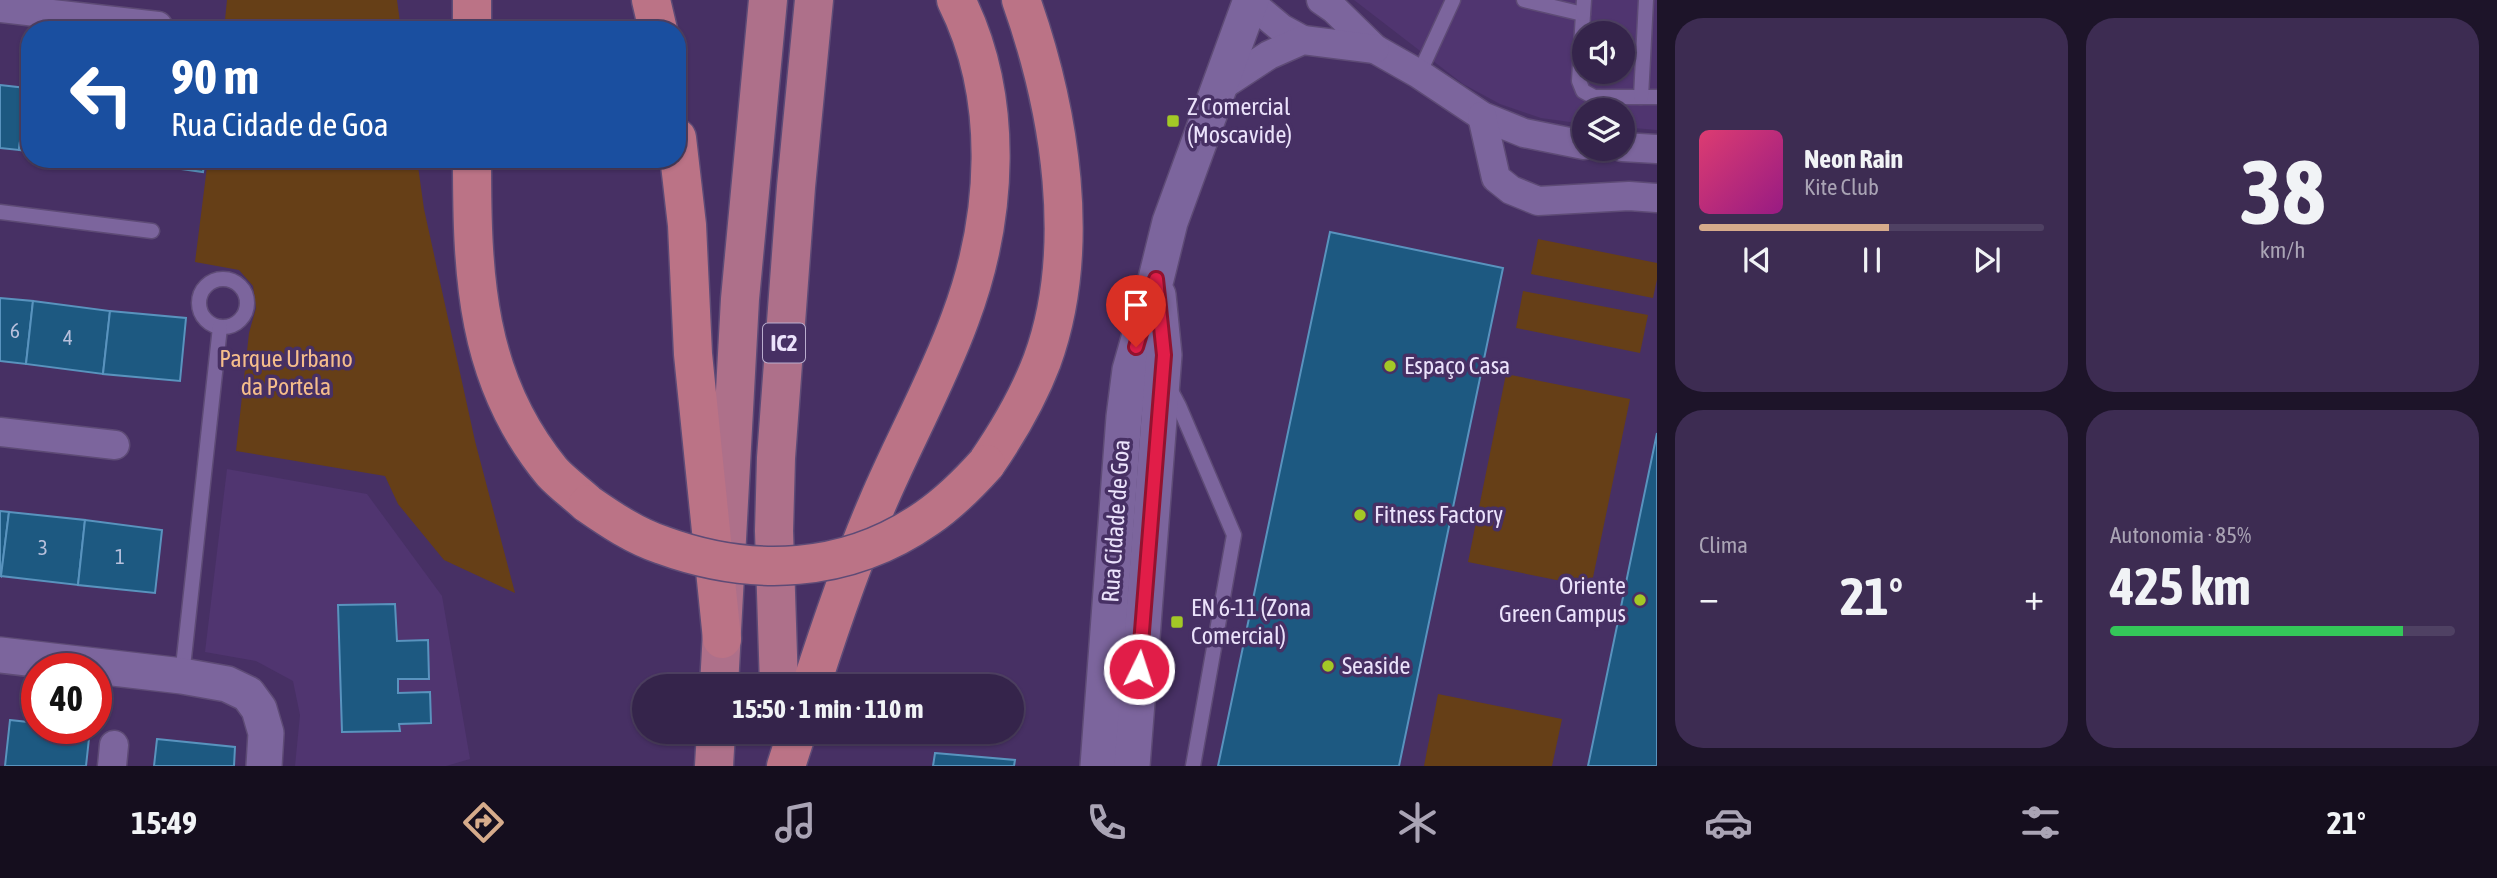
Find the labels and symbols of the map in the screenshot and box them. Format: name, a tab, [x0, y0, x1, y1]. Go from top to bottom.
place label: Z Comercial (Moscavide)	[1187, 93, 1292, 148]
marker: Z Comercial (Moscavide)	[1165, 113, 1181, 129]
pin	[1106, 275, 1166, 347]
house number: 6	[10, 318, 20, 342]
road number: IC2	[763, 324, 805, 362]
house number: 4	[63, 325, 73, 349]
park label: Parque Urbano da Portela	[219, 345, 353, 400]
place label: Espaço Casa	[1404, 352, 1510, 379]
marker: Espaço Casa	[1382, 358, 1398, 374]
street label: Rua Cidade de Goa	[1096, 439, 1135, 603]
place label: Fitness Factory	[1374, 501, 1503, 528]
marker: Fitness Factory	[1352, 507, 1368, 523]
house number: 3	[38, 535, 48, 559]
house number: 1	[115, 544, 125, 568]
place label: Oriente Green Campus	[1499, 572, 1626, 627]
marker: Oriente Green Campus	[1632, 592, 1648, 608]
place label: EN 6-11 (Zona Comercial)	[1191, 594, 1311, 649]
marker: EN 6-11 (Zona Comercial)	[1169, 614, 1185, 630]
position arrow	[1102, 632, 1176, 706]
place label: Seaside	[1342, 652, 1410, 679]
speed limit sign: 40	[21, 653, 112, 744]
marker: Seaside	[1320, 658, 1336, 674]

